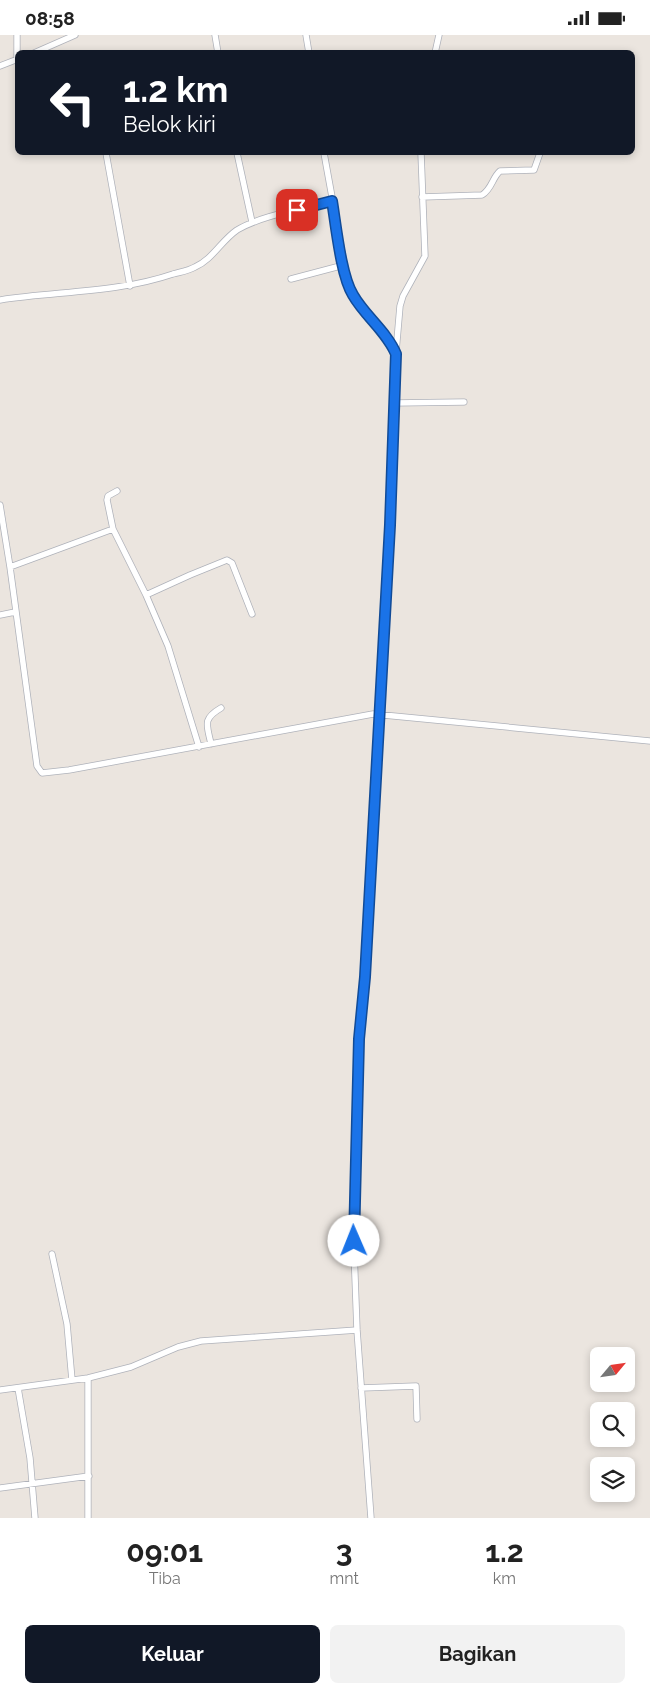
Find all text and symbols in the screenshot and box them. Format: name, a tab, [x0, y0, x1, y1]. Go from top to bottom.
text: 08:58	[25, 7, 75, 29]
text: 1.2 km	[123, 69, 228, 110]
icon: left	[40, 70, 105, 135]
text: Belok kiri	[123, 111, 216, 137]
pin	[276, 189, 318, 231]
icon: arrive	[283, 196, 311, 224]
position arrow	[327, 1214, 379, 1266]
north arrow	[590, 1347, 635, 1393]
map controls	[590, 1347, 635, 1502]
button: search	[590, 1402, 635, 1447]
button: layers	[590, 1457, 635, 1502]
text: 09:01	[126, 1534, 203, 1569]
text: 3	[336, 1534, 353, 1569]
text: 1.2	[485, 1534, 524, 1569]
text: Tiba	[149, 1569, 181, 1588]
text: mnt	[329, 1569, 359, 1588]
text: km	[493, 1569, 516, 1588]
button: Keluar	[25, 1625, 320, 1683]
button: Bagikan	[330, 1625, 625, 1683]

